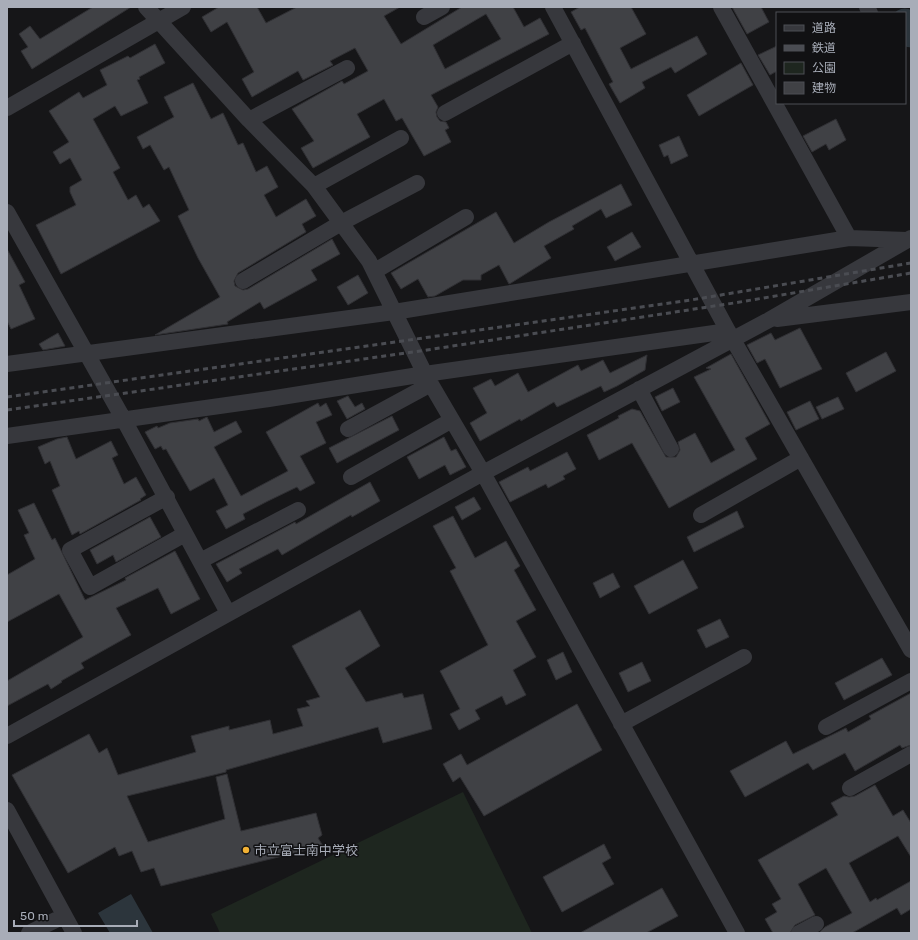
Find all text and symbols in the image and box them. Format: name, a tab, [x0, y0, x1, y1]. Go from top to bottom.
legend	[776, 12, 906, 104]
text: 道路	[812, 21, 836, 35]
text: 鉄道	[812, 41, 836, 55]
text: 公園	[812, 61, 836, 75]
text: 建物	[812, 81, 836, 95]
place label: 市立富士南中学校	[254, 843, 358, 858]
marker: 市立富士南中学校	[241, 845, 251, 855]
scale bar	[14, 902, 137, 928]
text: 50 m	[20, 909, 48, 923]

